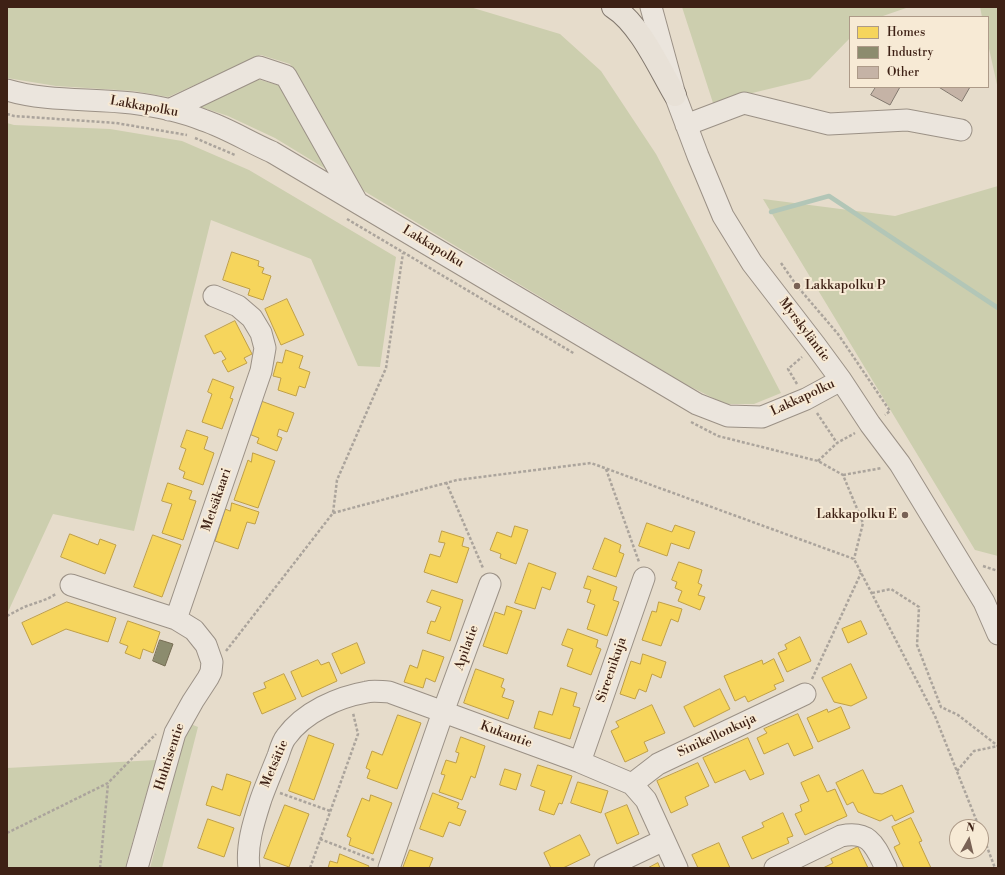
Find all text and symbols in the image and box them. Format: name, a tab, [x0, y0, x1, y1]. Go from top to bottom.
legend	[849, 16, 989, 88]
text: Homes	[887, 25, 925, 40]
text: Industry	[887, 45, 933, 60]
text: Other	[887, 65, 919, 80]
street label: Lakkapolku	[109, 93, 179, 121]
street label: Lakkapolku	[399, 223, 467, 271]
place label: Lakkapolku P	[805, 278, 886, 294]
marker: Lakkapolku P	[792, 281, 802, 291]
street label: Myrskyläntie	[775, 295, 833, 365]
street label: Lakkapolku	[768, 376, 838, 420]
street label: Metsäkaari	[199, 467, 235, 533]
place label: Lakkapolku E	[816, 507, 897, 523]
marker: Lakkapolku E	[900, 510, 910, 520]
street label: Apilatie	[452, 623, 482, 673]
street label: Sireenikuja	[594, 635, 630, 705]
street label: Sinikellonkuja	[675, 711, 759, 761]
street label: Kukantie	[478, 718, 534, 752]
street label: Huhtisentie	[152, 721, 188, 793]
street label: Metsätie	[258, 738, 292, 790]
north arrow	[949, 819, 989, 859]
text: N	[965, 821, 976, 836]

